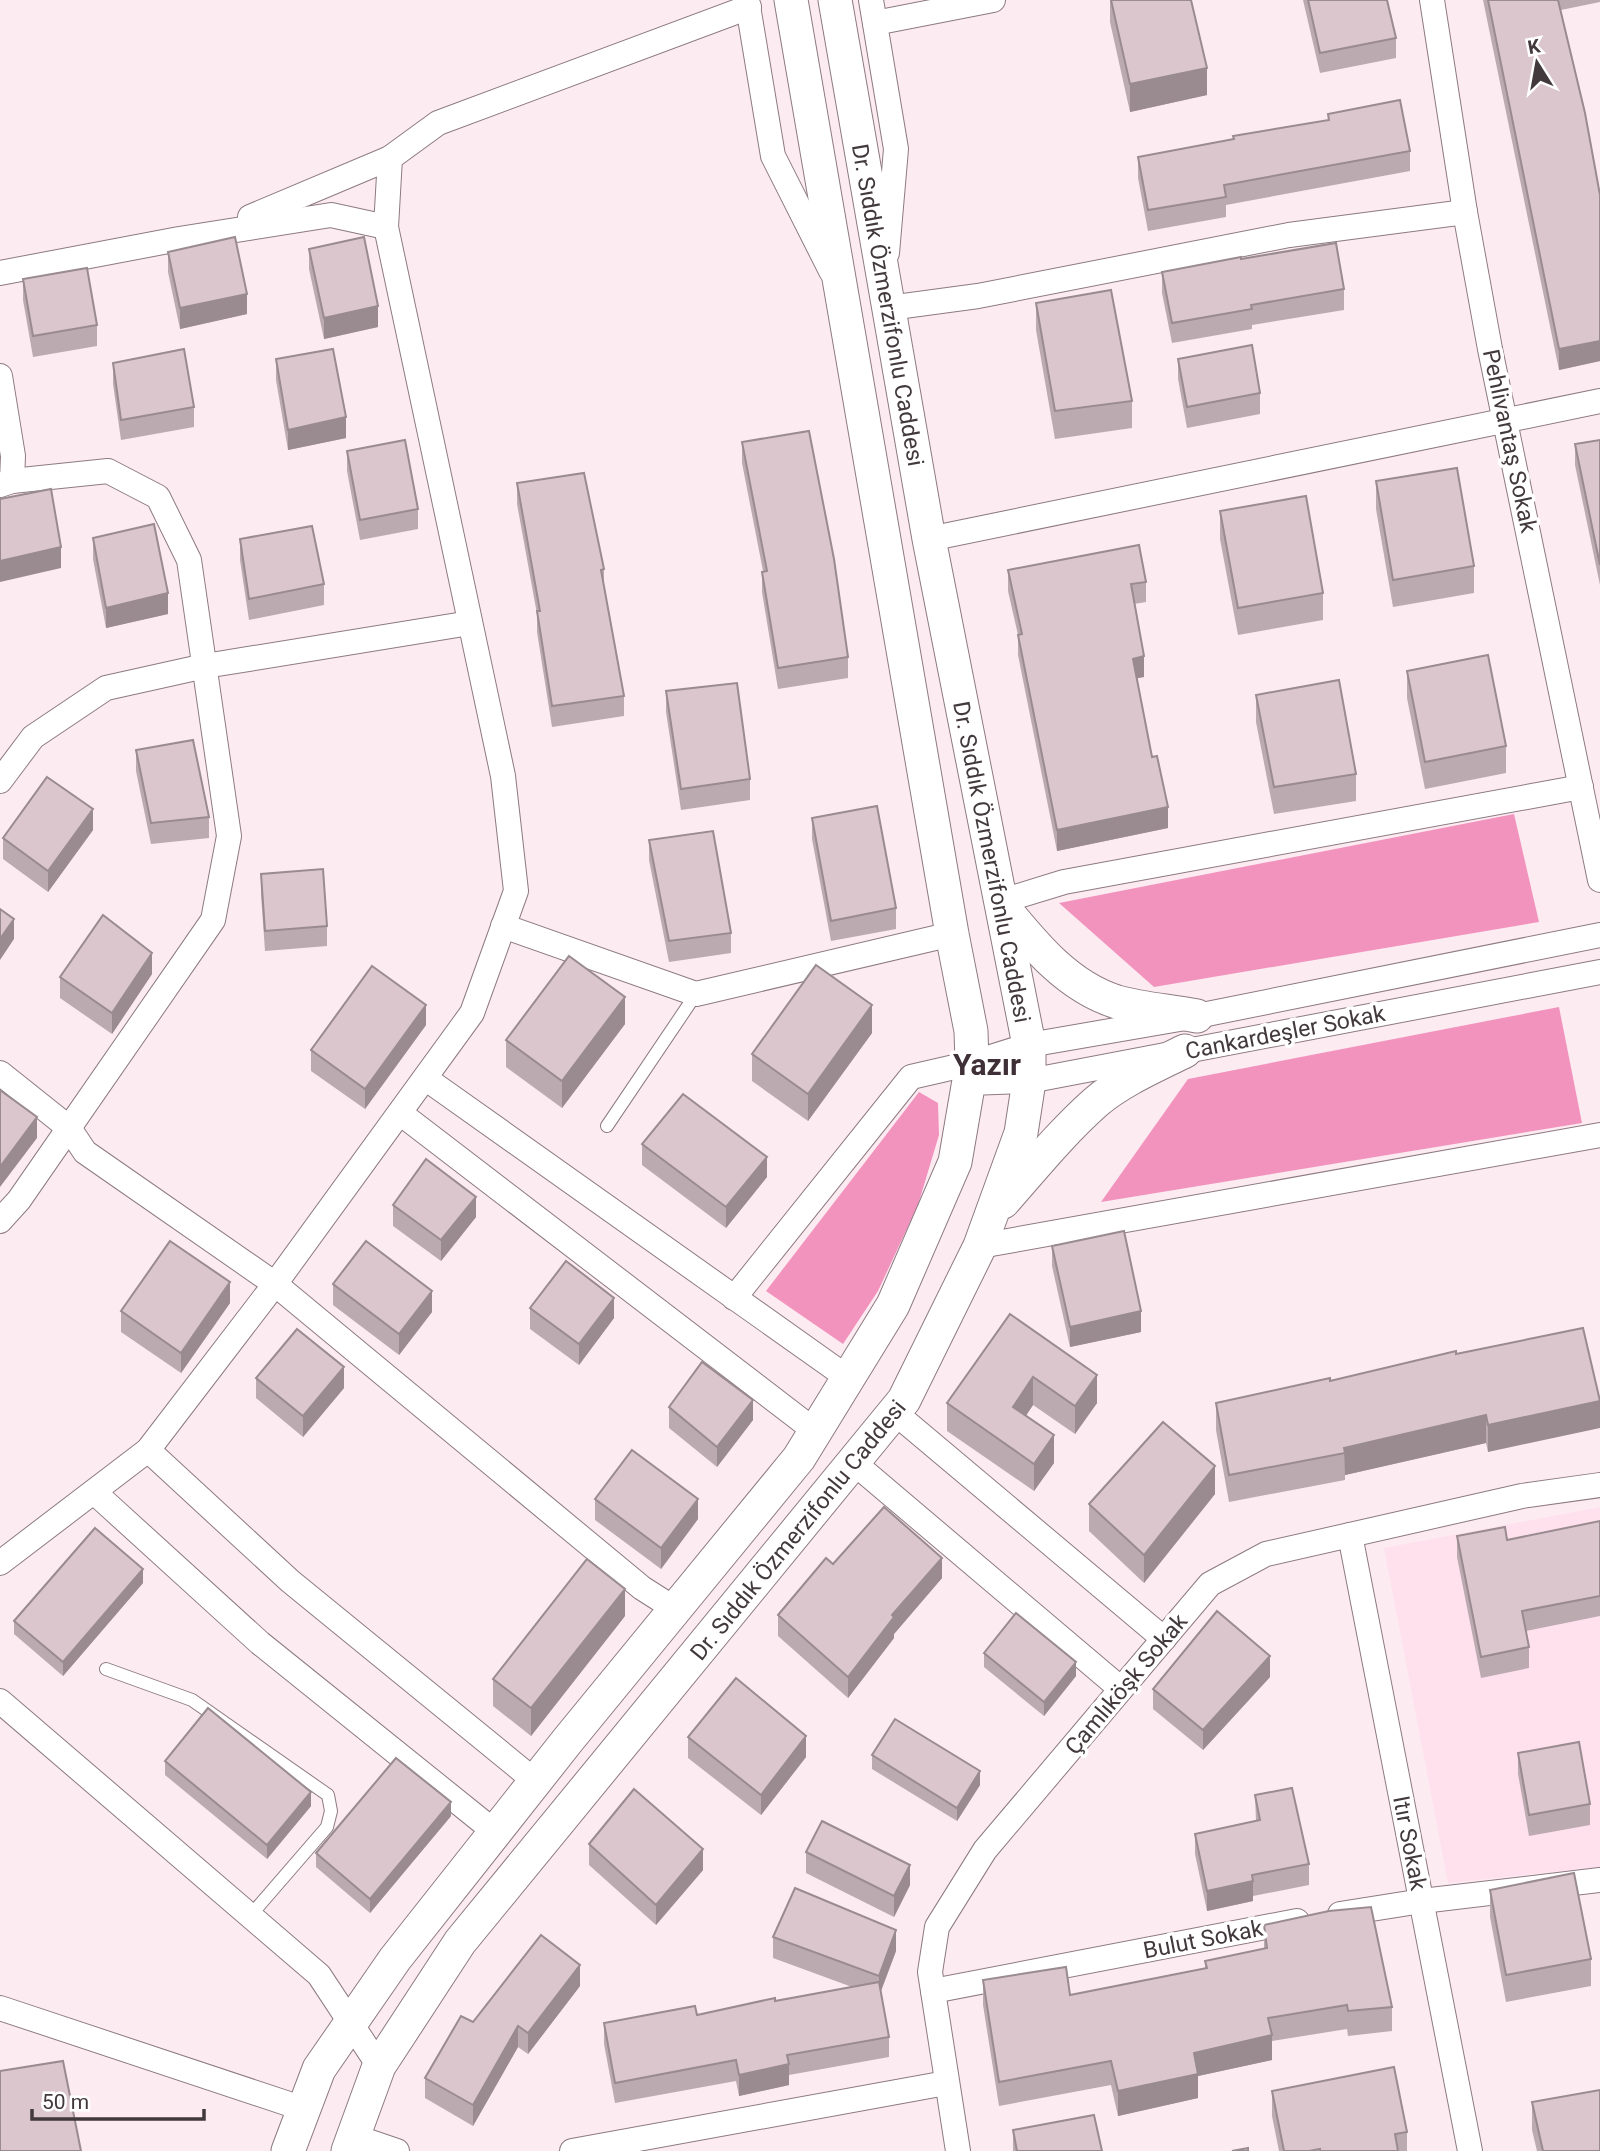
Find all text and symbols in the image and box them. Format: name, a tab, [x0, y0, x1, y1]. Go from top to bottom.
north arrow	[1502, 28, 1572, 98]
text: K	[1526, 34, 1543, 59]
street label: Dr. Sıddık Özmerzifonlu Caddesi	[846, 142, 930, 468]
street label: Pehlivantaş Sokak	[1477, 347, 1542, 536]
street label: Dr. Sıddık Özmerzifonlu Caddesi	[947, 699, 1037, 1025]
street label: Cankardeşler Sokak	[1183, 1000, 1388, 1065]
district label: Yazır	[953, 1047, 1021, 1082]
street label: Dr. Sıddık Özmerzifonlu Caddesi	[684, 1394, 912, 1666]
street label: Çamlıköşk Sokak	[1060, 1608, 1193, 1760]
street label: Itır Sokak	[1387, 1794, 1432, 1893]
street label: Bulut Sokak	[1141, 1915, 1265, 1964]
scale bar	[32, 2078, 203, 2122]
text: 50 m	[42, 2090, 89, 2114]

